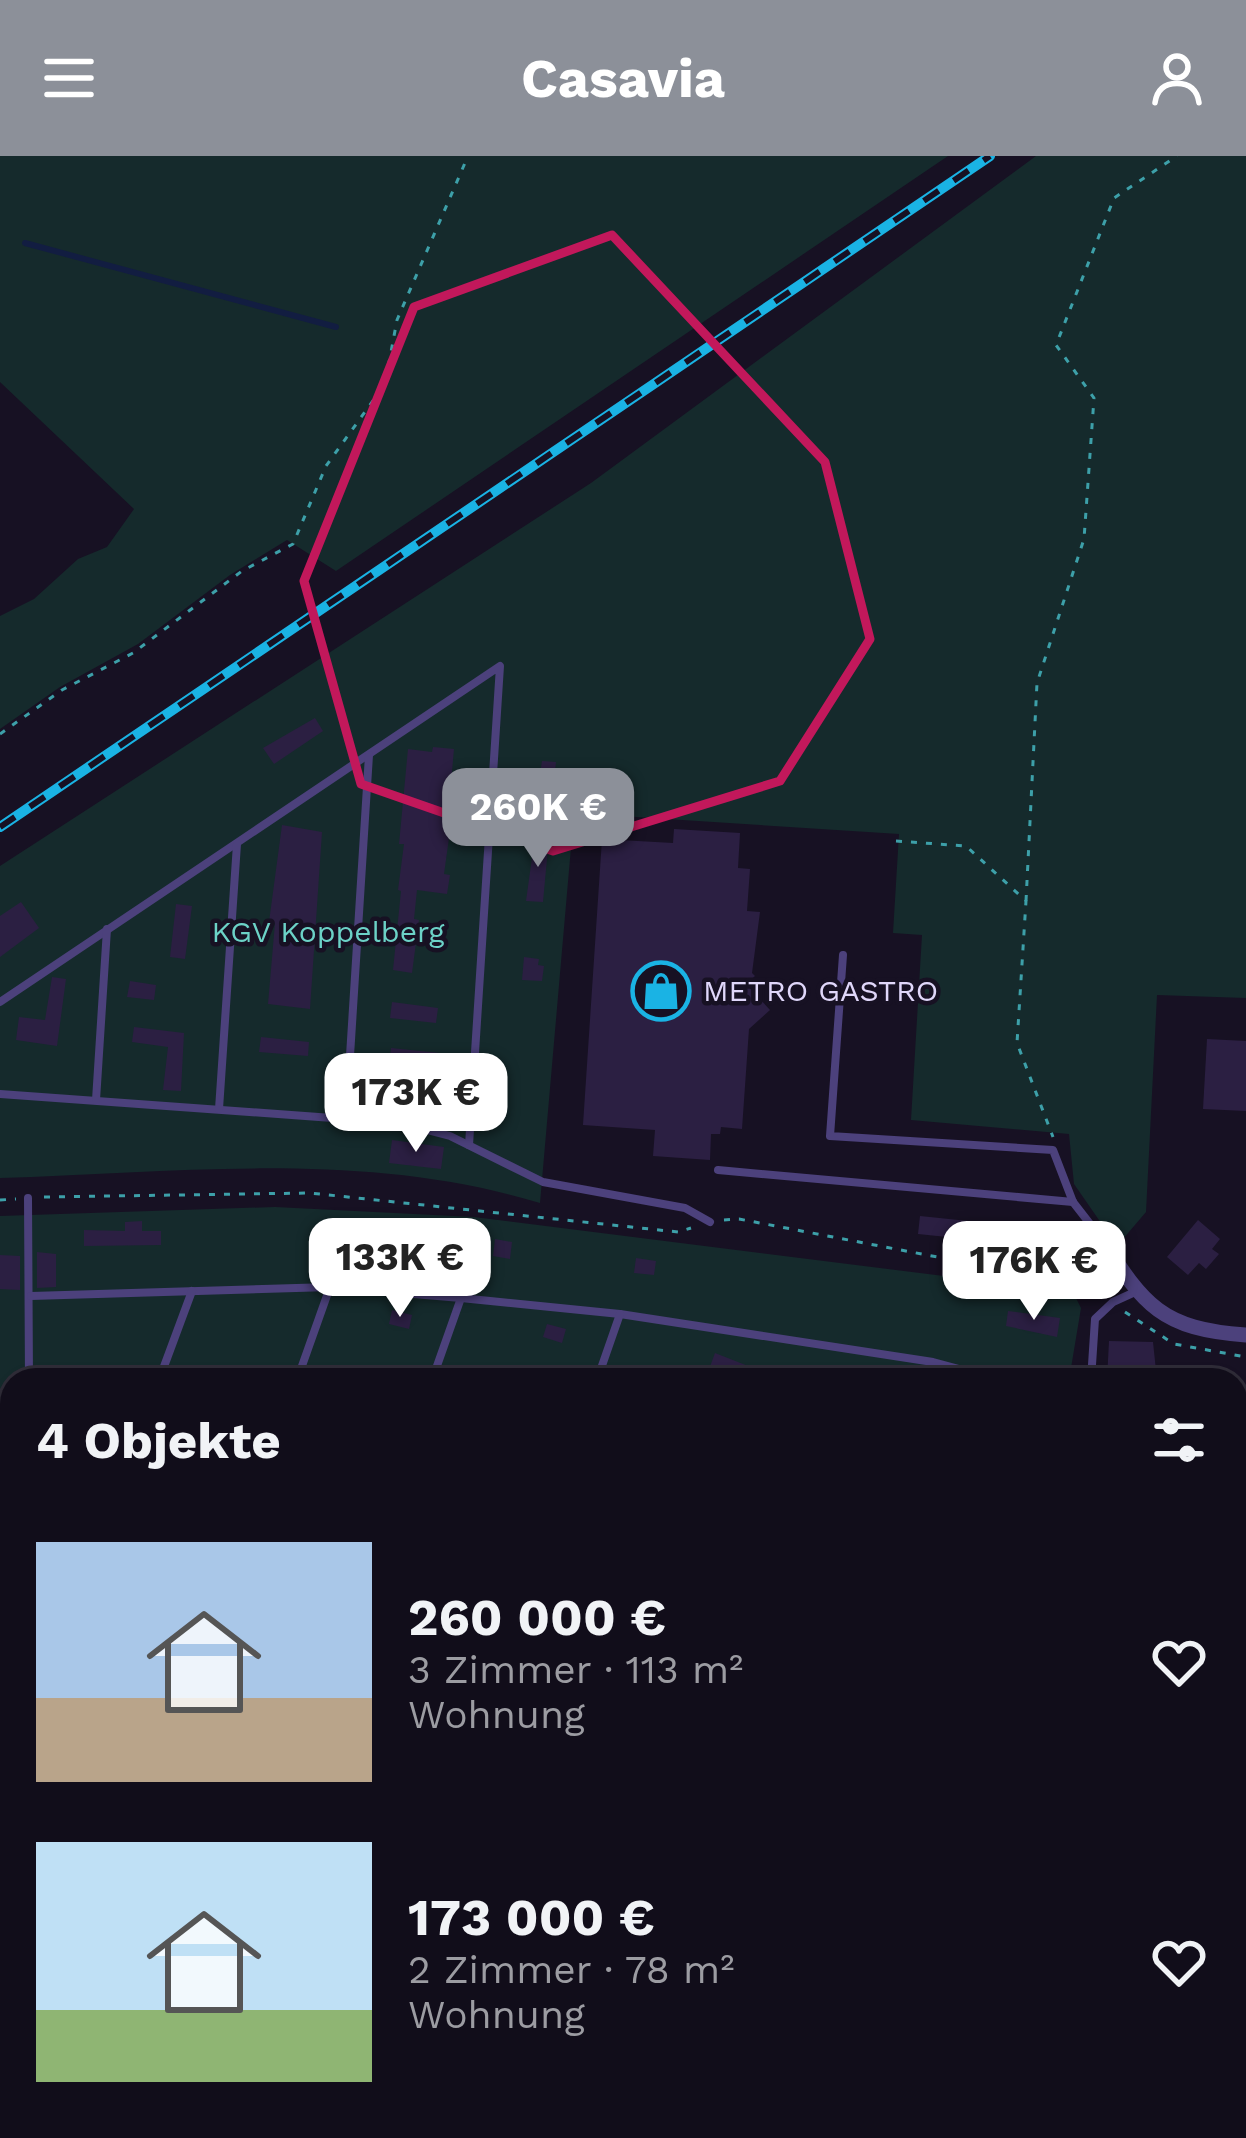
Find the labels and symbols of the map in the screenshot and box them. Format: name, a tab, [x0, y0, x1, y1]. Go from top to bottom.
pin: 260K €	[440, 768, 636, 870]
park label: KGV Koppelberg	[212, 914, 444, 949]
shop icon: METRO GASTRO	[630, 960, 692, 1022]
place label: METRO GASTRO	[703, 973, 938, 1008]
pin: 173K €	[318, 1053, 514, 1155]
pin: 133K €	[302, 1218, 498, 1320]
pin: 176K €	[936, 1221, 1132, 1323]

